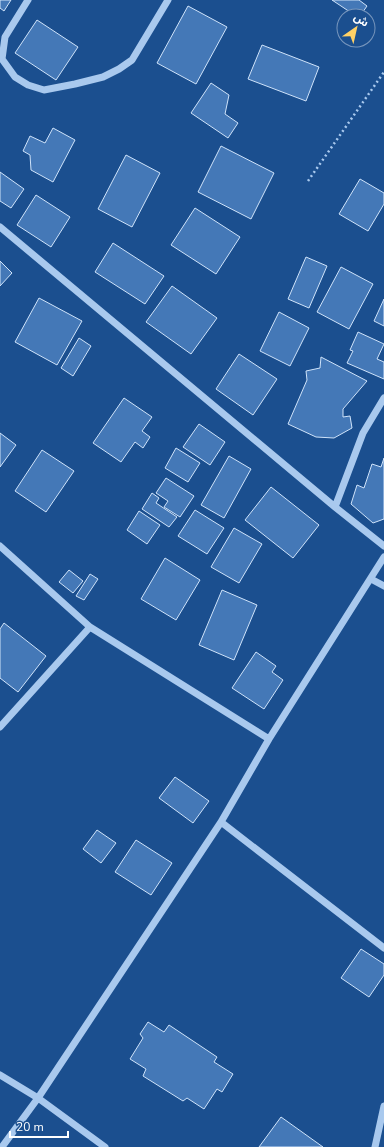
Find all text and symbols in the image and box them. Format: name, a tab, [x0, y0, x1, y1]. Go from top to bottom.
north arrow	[336, 8, 376, 48]
text: ش	[351, 10, 372, 31]
scale bar	[10, 1113, 68, 1139]
text: 20 m	[16, 1119, 44, 1135]

